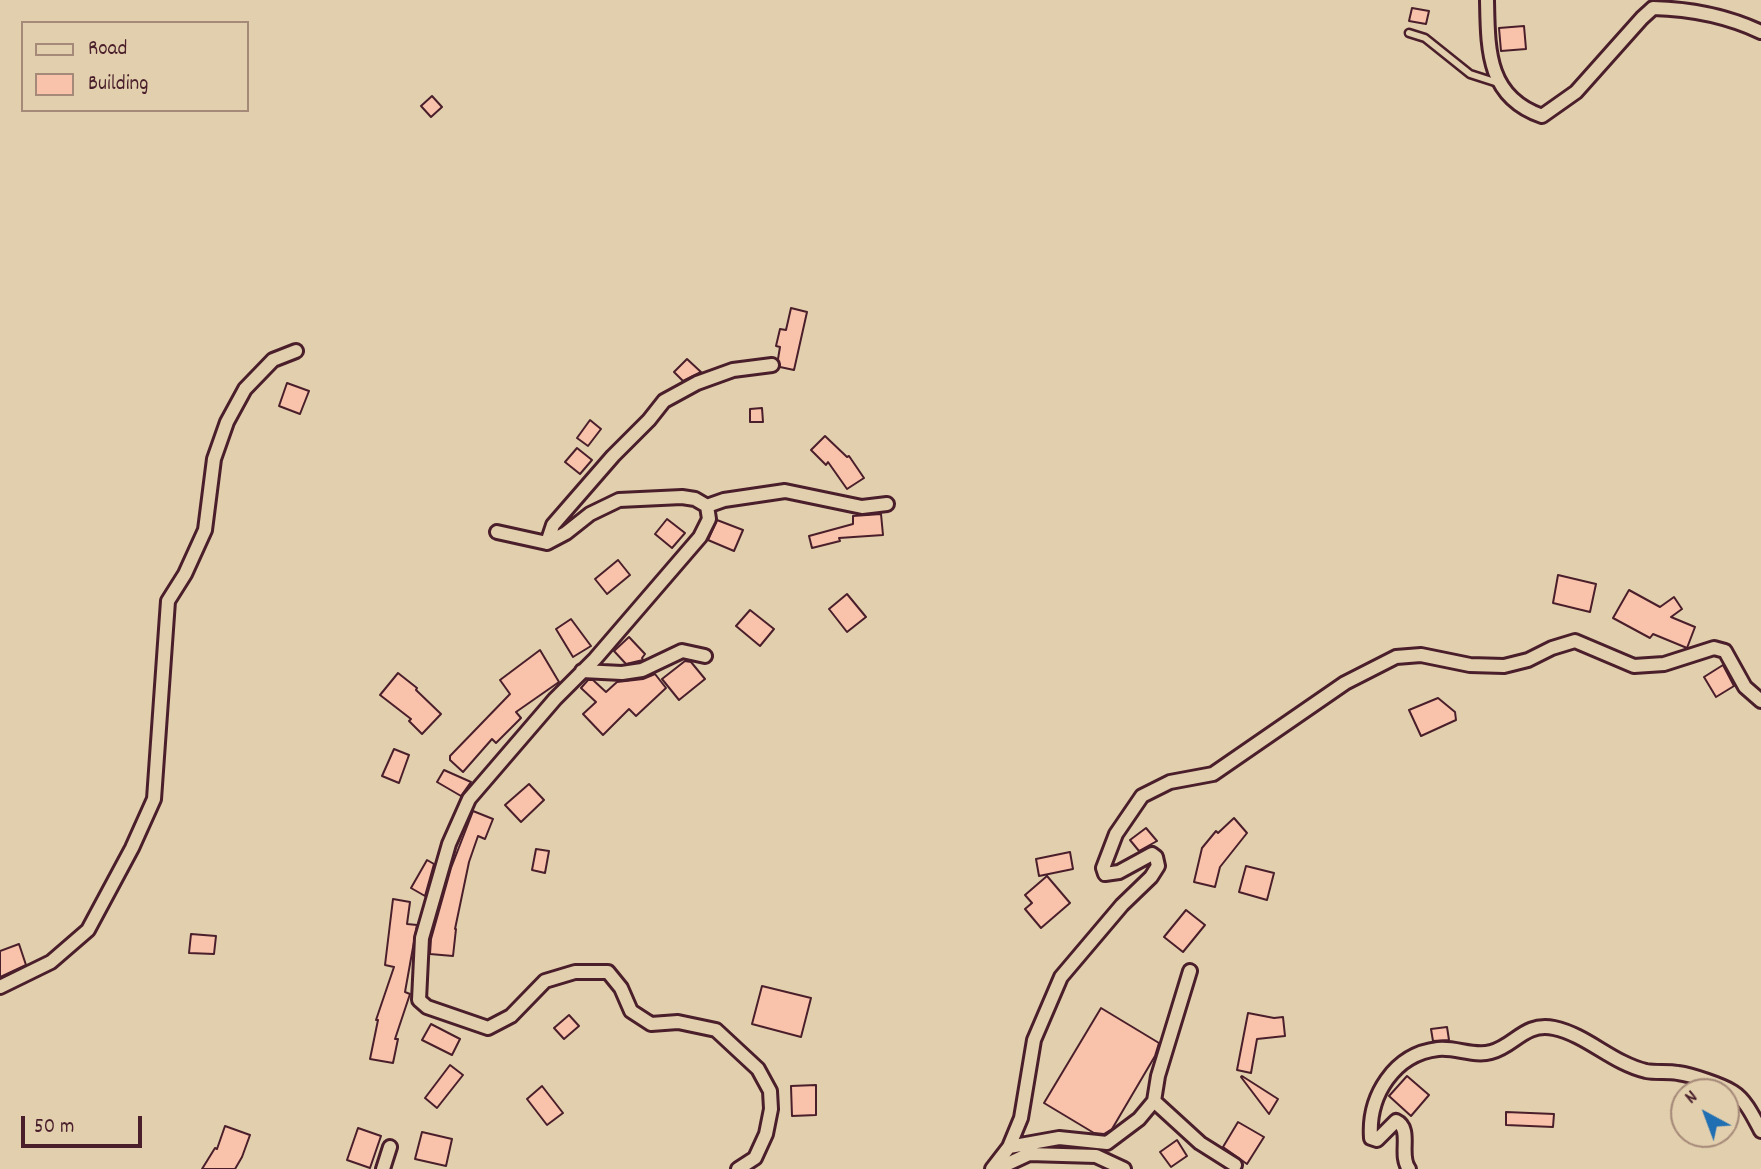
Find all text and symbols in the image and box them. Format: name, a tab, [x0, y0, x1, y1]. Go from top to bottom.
legend	[21, 21, 248, 112]
text: Road	[88, 35, 127, 65]
text: Building	[88, 70, 148, 100]
north arrow	[1670, 1078, 1740, 1148]
text: N	[1680, 1085, 1705, 1112]
scale bar	[24, 1102, 145, 1146]
text: 50 m	[34, 1113, 74, 1143]

